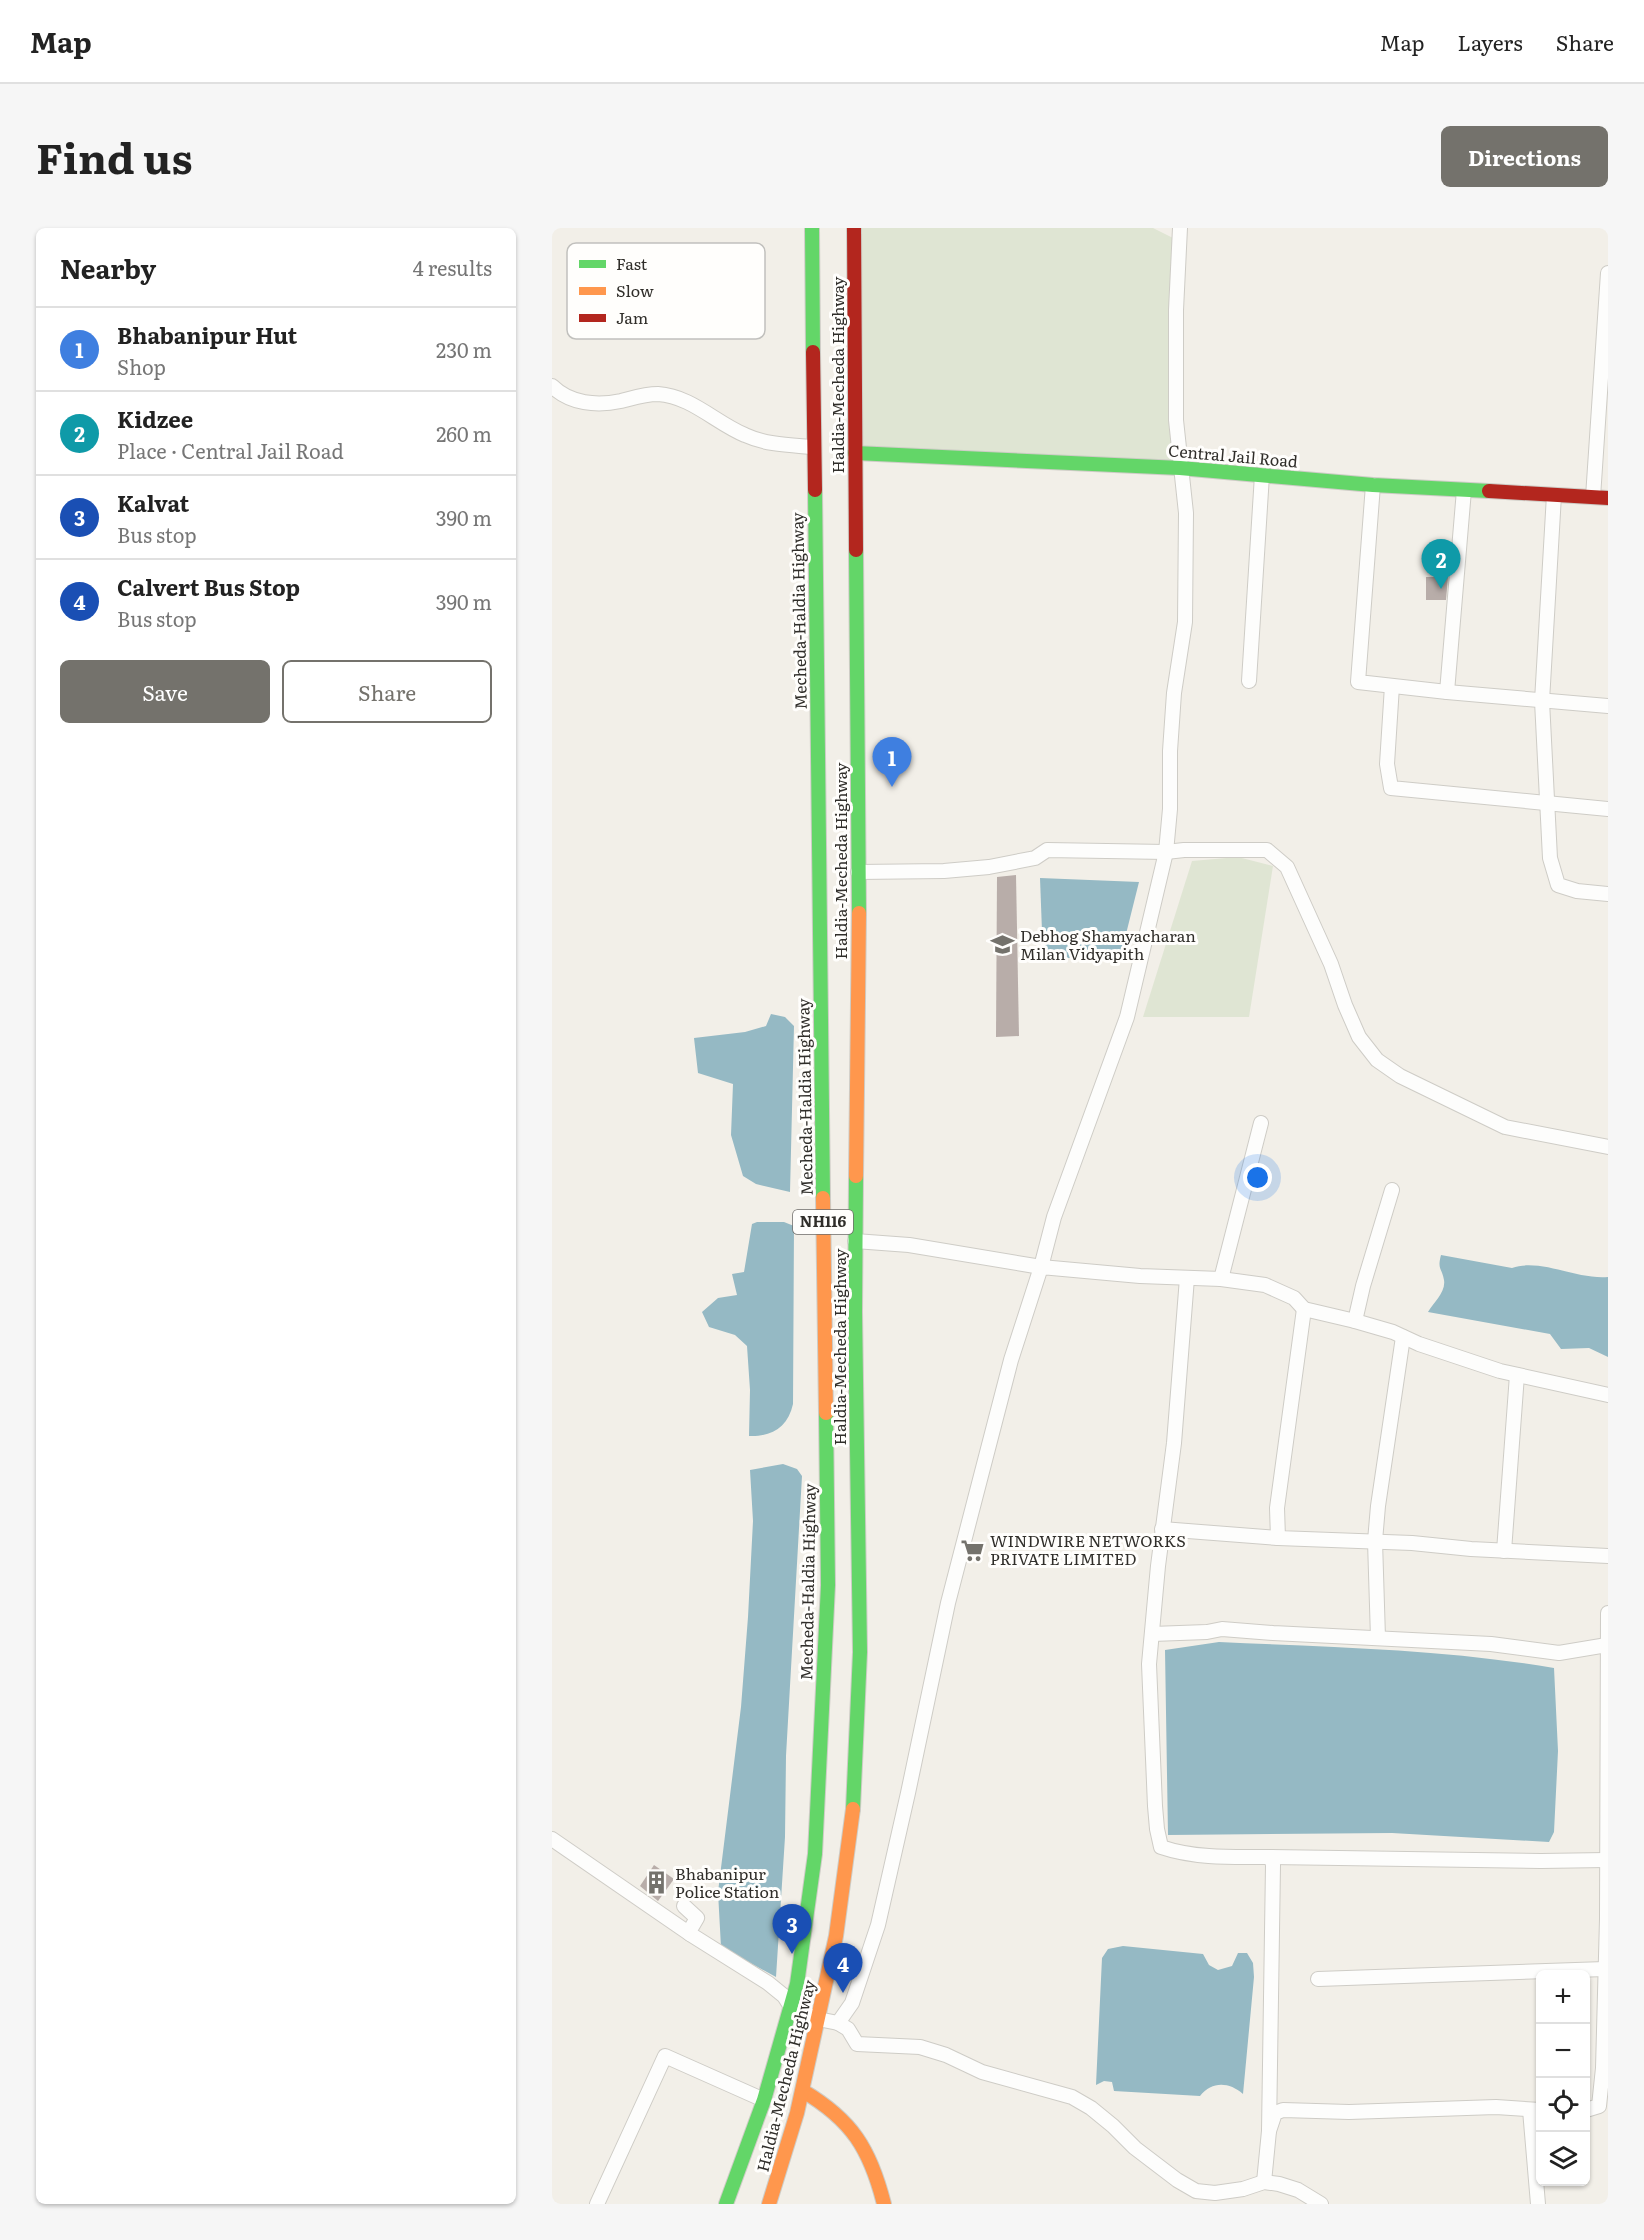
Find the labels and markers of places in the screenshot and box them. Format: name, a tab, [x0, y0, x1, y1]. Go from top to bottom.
pin: 2	[1422, 540, 1460, 589]
pin: 1	[872, 738, 912, 787]
place label: Debhog Shamyacharan Milan Vidyapith	[1020, 923, 1196, 965]
school or university icon: Debhog Shamyacharan Milan Vidyapith	[989, 932, 1015, 958]
place label: WINDWIRE NETWORKS PRIVATE LIMITED	[990, 1528, 1186, 1570]
supermarket icon: WINDWIRE NETWORKS PRIVATE LIMITED	[959, 1537, 985, 1563]
place label: Bhabanipur Police Station	[675, 1861, 780, 1903]
building icon: Bhabanipur Police Station	[644, 1870, 670, 1896]
pin: 3	[772, 1904, 812, 1954]
pin: 4	[824, 1944, 862, 1993]

